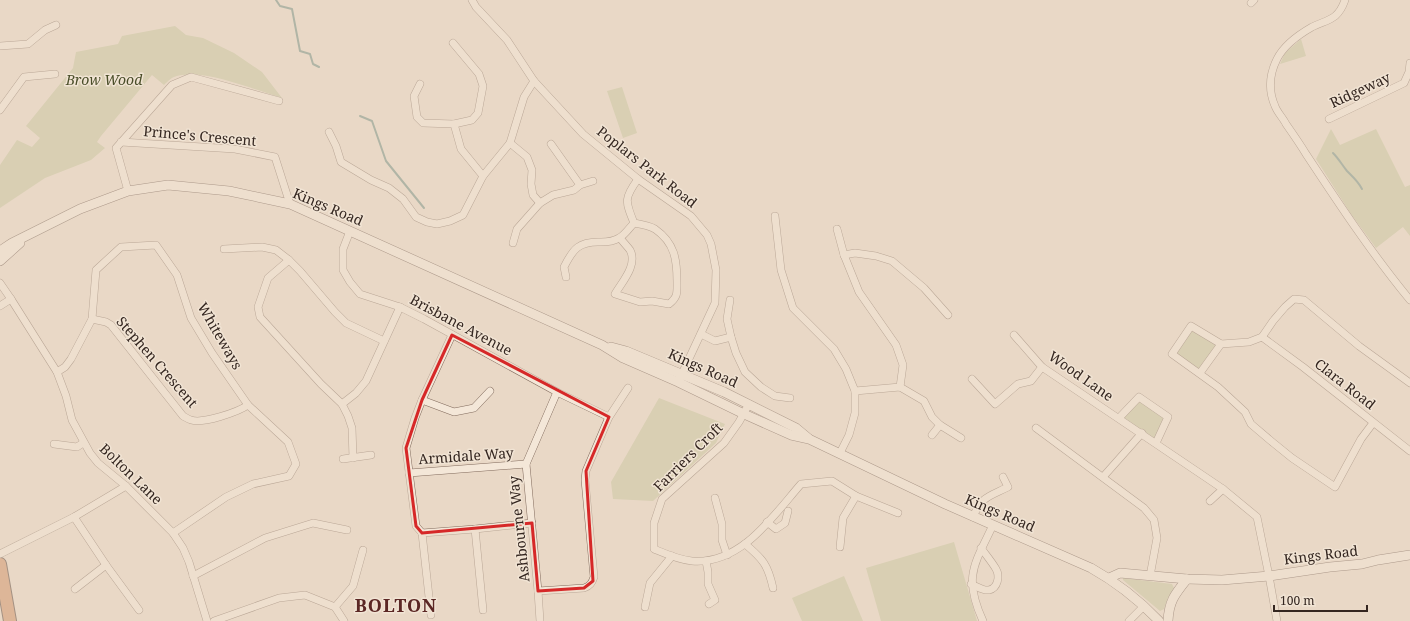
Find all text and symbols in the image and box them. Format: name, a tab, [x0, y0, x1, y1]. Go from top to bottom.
street label: Ridgeway	[1326, 67, 1393, 112]
park label: Brow Wood	[65, 70, 143, 89]
street label: Prince's Crescent	[143, 121, 257, 150]
street label: Poplars Park Road	[593, 121, 702, 212]
street label: Kings Road	[290, 183, 367, 230]
street label: Brisbane Avenue	[407, 290, 516, 360]
street label: Whiteways	[194, 299, 247, 373]
street label: Stephen Crescent	[112, 312, 202, 411]
street label: Kings Road	[665, 344, 741, 392]
street label: Wood Lane	[1045, 346, 1118, 405]
street label: Clara Road	[1311, 354, 1380, 414]
street label: Farriers Croft	[649, 418, 726, 495]
street label: Bolton Lane	[96, 439, 167, 508]
street label: Armidale Way	[418, 443, 514, 468]
street label: Ashbourne Way	[503, 475, 534, 583]
street label: Kings Road	[962, 489, 1039, 536]
street label: Kings Road	[1283, 540, 1359, 568]
scale bar	[1274, 587, 1367, 613]
text: 100 m	[1280, 592, 1315, 609]
district label: BOLTON	[355, 593, 437, 617]

